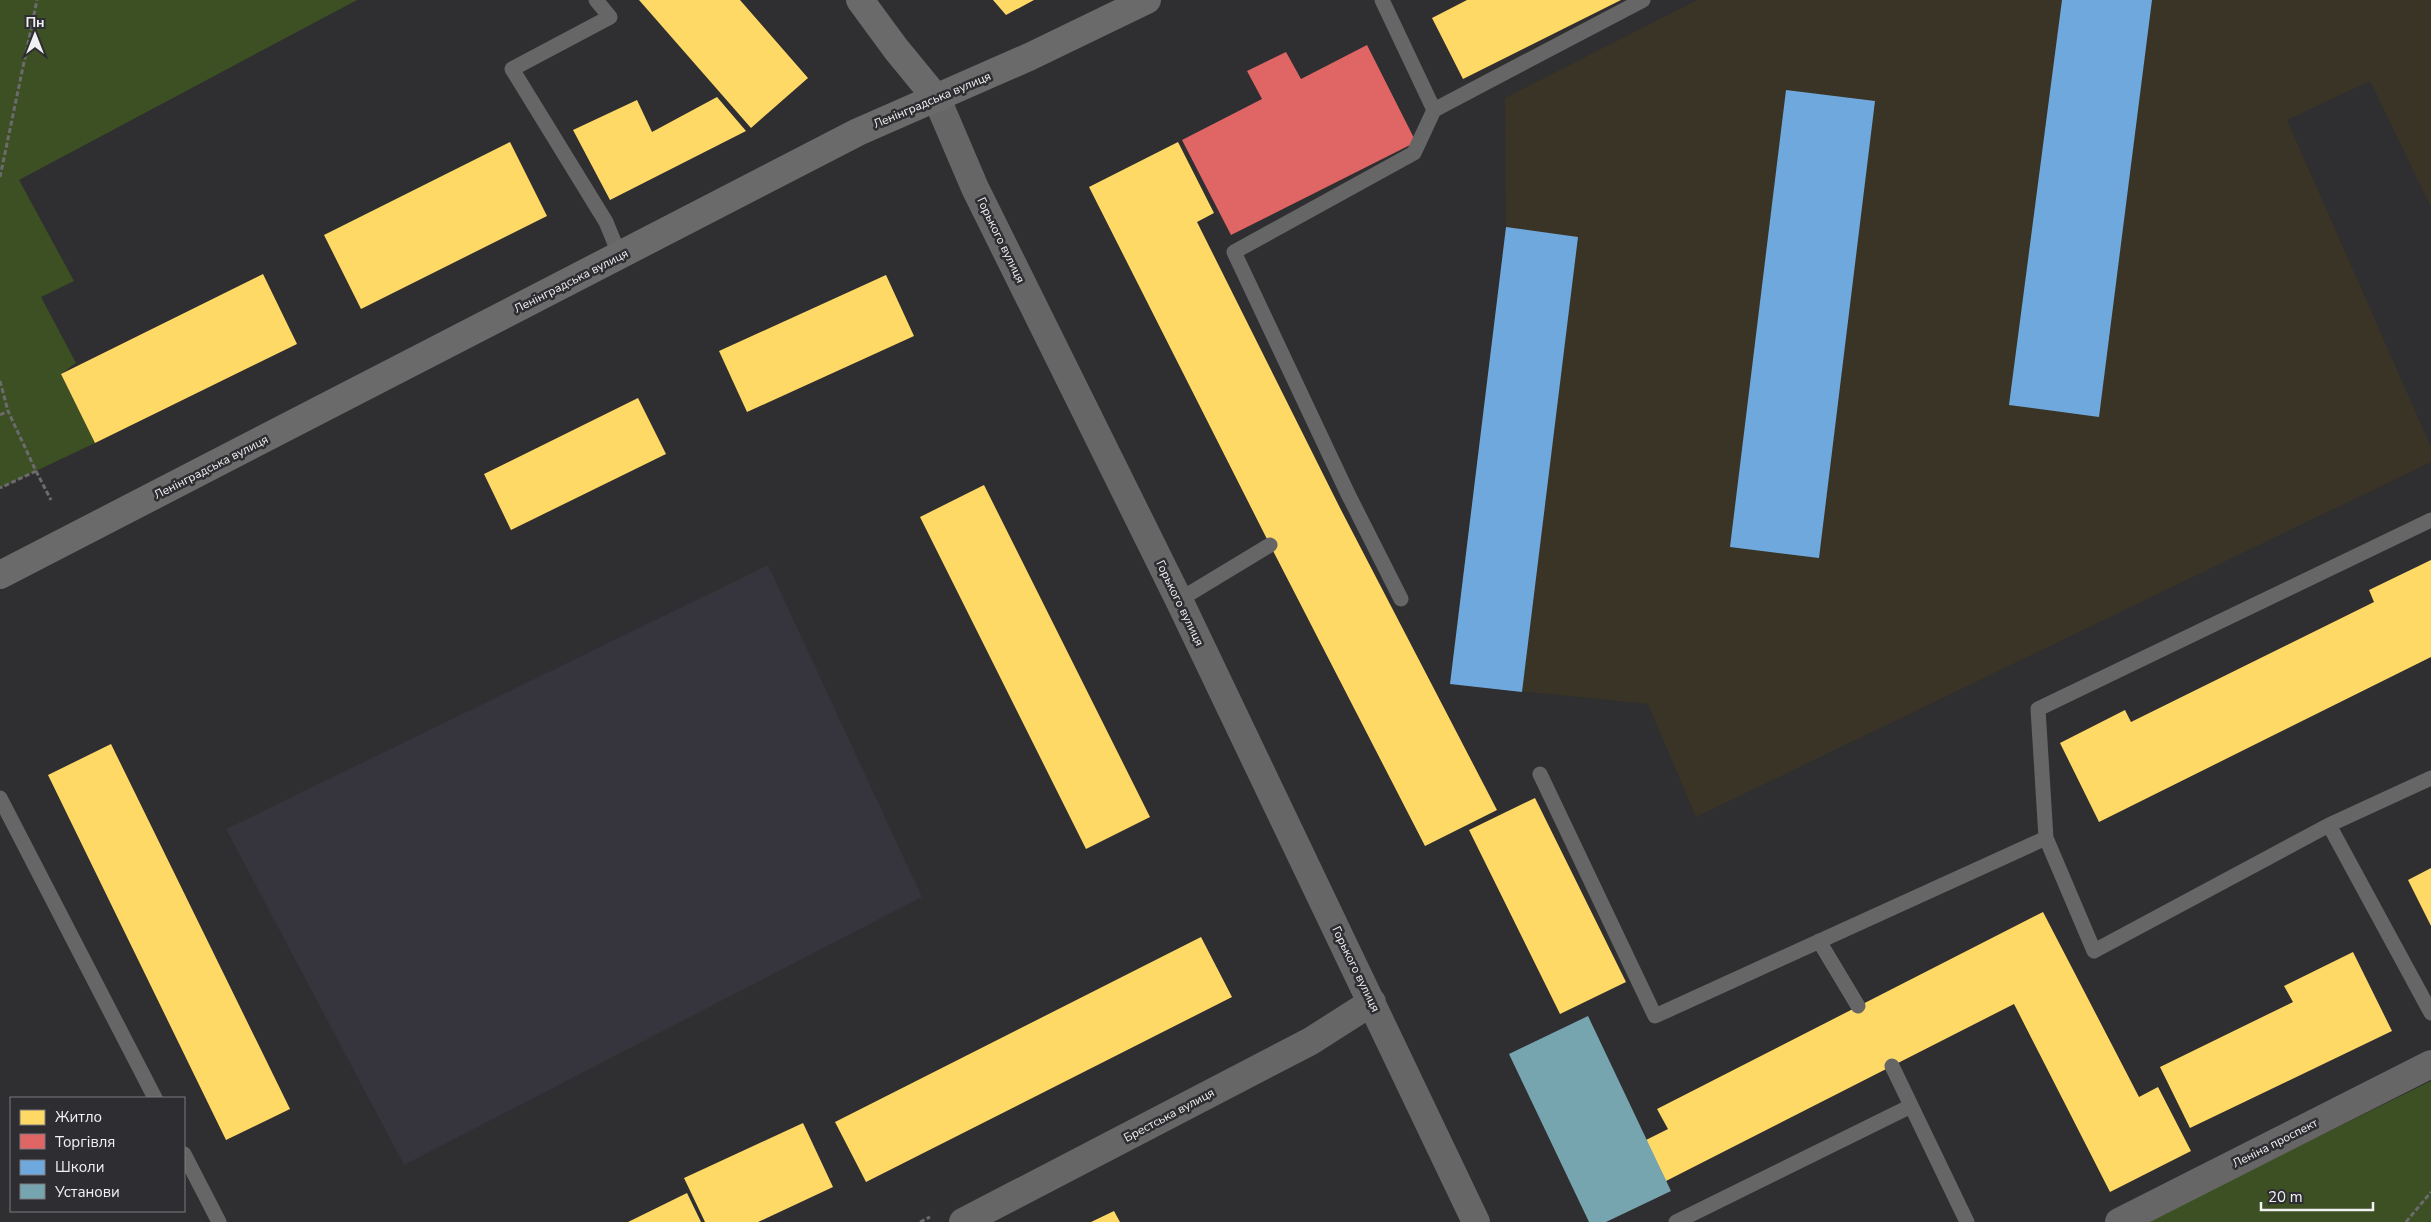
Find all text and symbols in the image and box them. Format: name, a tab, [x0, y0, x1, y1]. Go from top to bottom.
north arrow	[10, 10, 60, 60]
text: Пн	[25, 13, 45, 32]
street label: Ленінградська вулиця	[871, 68, 993, 132]
street label: Горького вулиця	[973, 194, 1029, 286]
street label: Ленінградська вулиця	[511, 245, 631, 317]
street label: Ленінградська вулиця	[151, 431, 271, 503]
street label: Горького вулиця	[1152, 557, 1208, 649]
street label: Горького вулиця	[1328, 923, 1384, 1015]
street label: Брестська вулиця	[1121, 1084, 1217, 1146]
legend	[10, 1097, 185, 1212]
text: Житло	[55, 1107, 102, 1127]
street label: Леніна проспект	[2230, 1114, 2321, 1171]
text: Торгівля	[55, 1132, 115, 1152]
text: Школи	[55, 1157, 104, 1177]
scale bar	[2261, 1180, 2374, 1212]
text: Установи	[54, 1182, 120, 1202]
text: 20 m	[2268, 1187, 2303, 1207]

